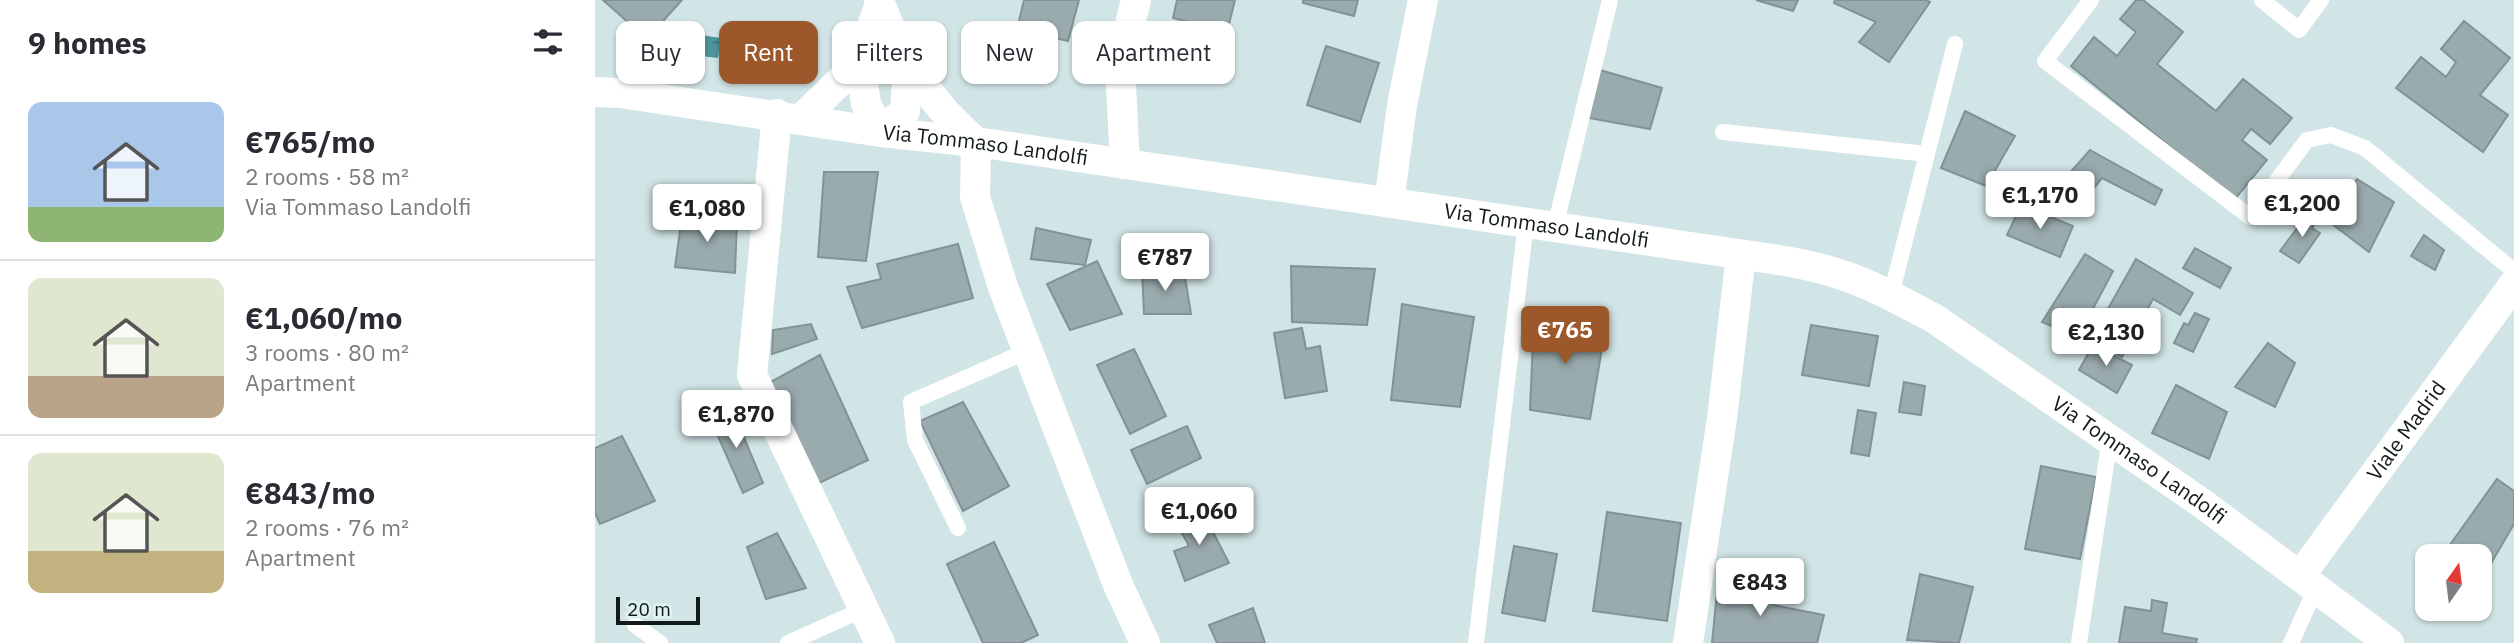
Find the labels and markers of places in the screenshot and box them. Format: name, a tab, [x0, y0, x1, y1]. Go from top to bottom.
pin: €1,170	[1983, 172, 2097, 231]
pin: €1,200	[2245, 180, 2359, 239]
pin: €1,080	[650, 184, 764, 244]
pin: €787	[1124, 233, 1206, 293]
pin: €765	[1524, 306, 1606, 366]
pin: €2,130	[2049, 308, 2163, 368]
pin: €1,870	[679, 391, 793, 450]
pin: €1,060	[1142, 488, 1256, 547]
pin: €843	[1719, 558, 1801, 618]

